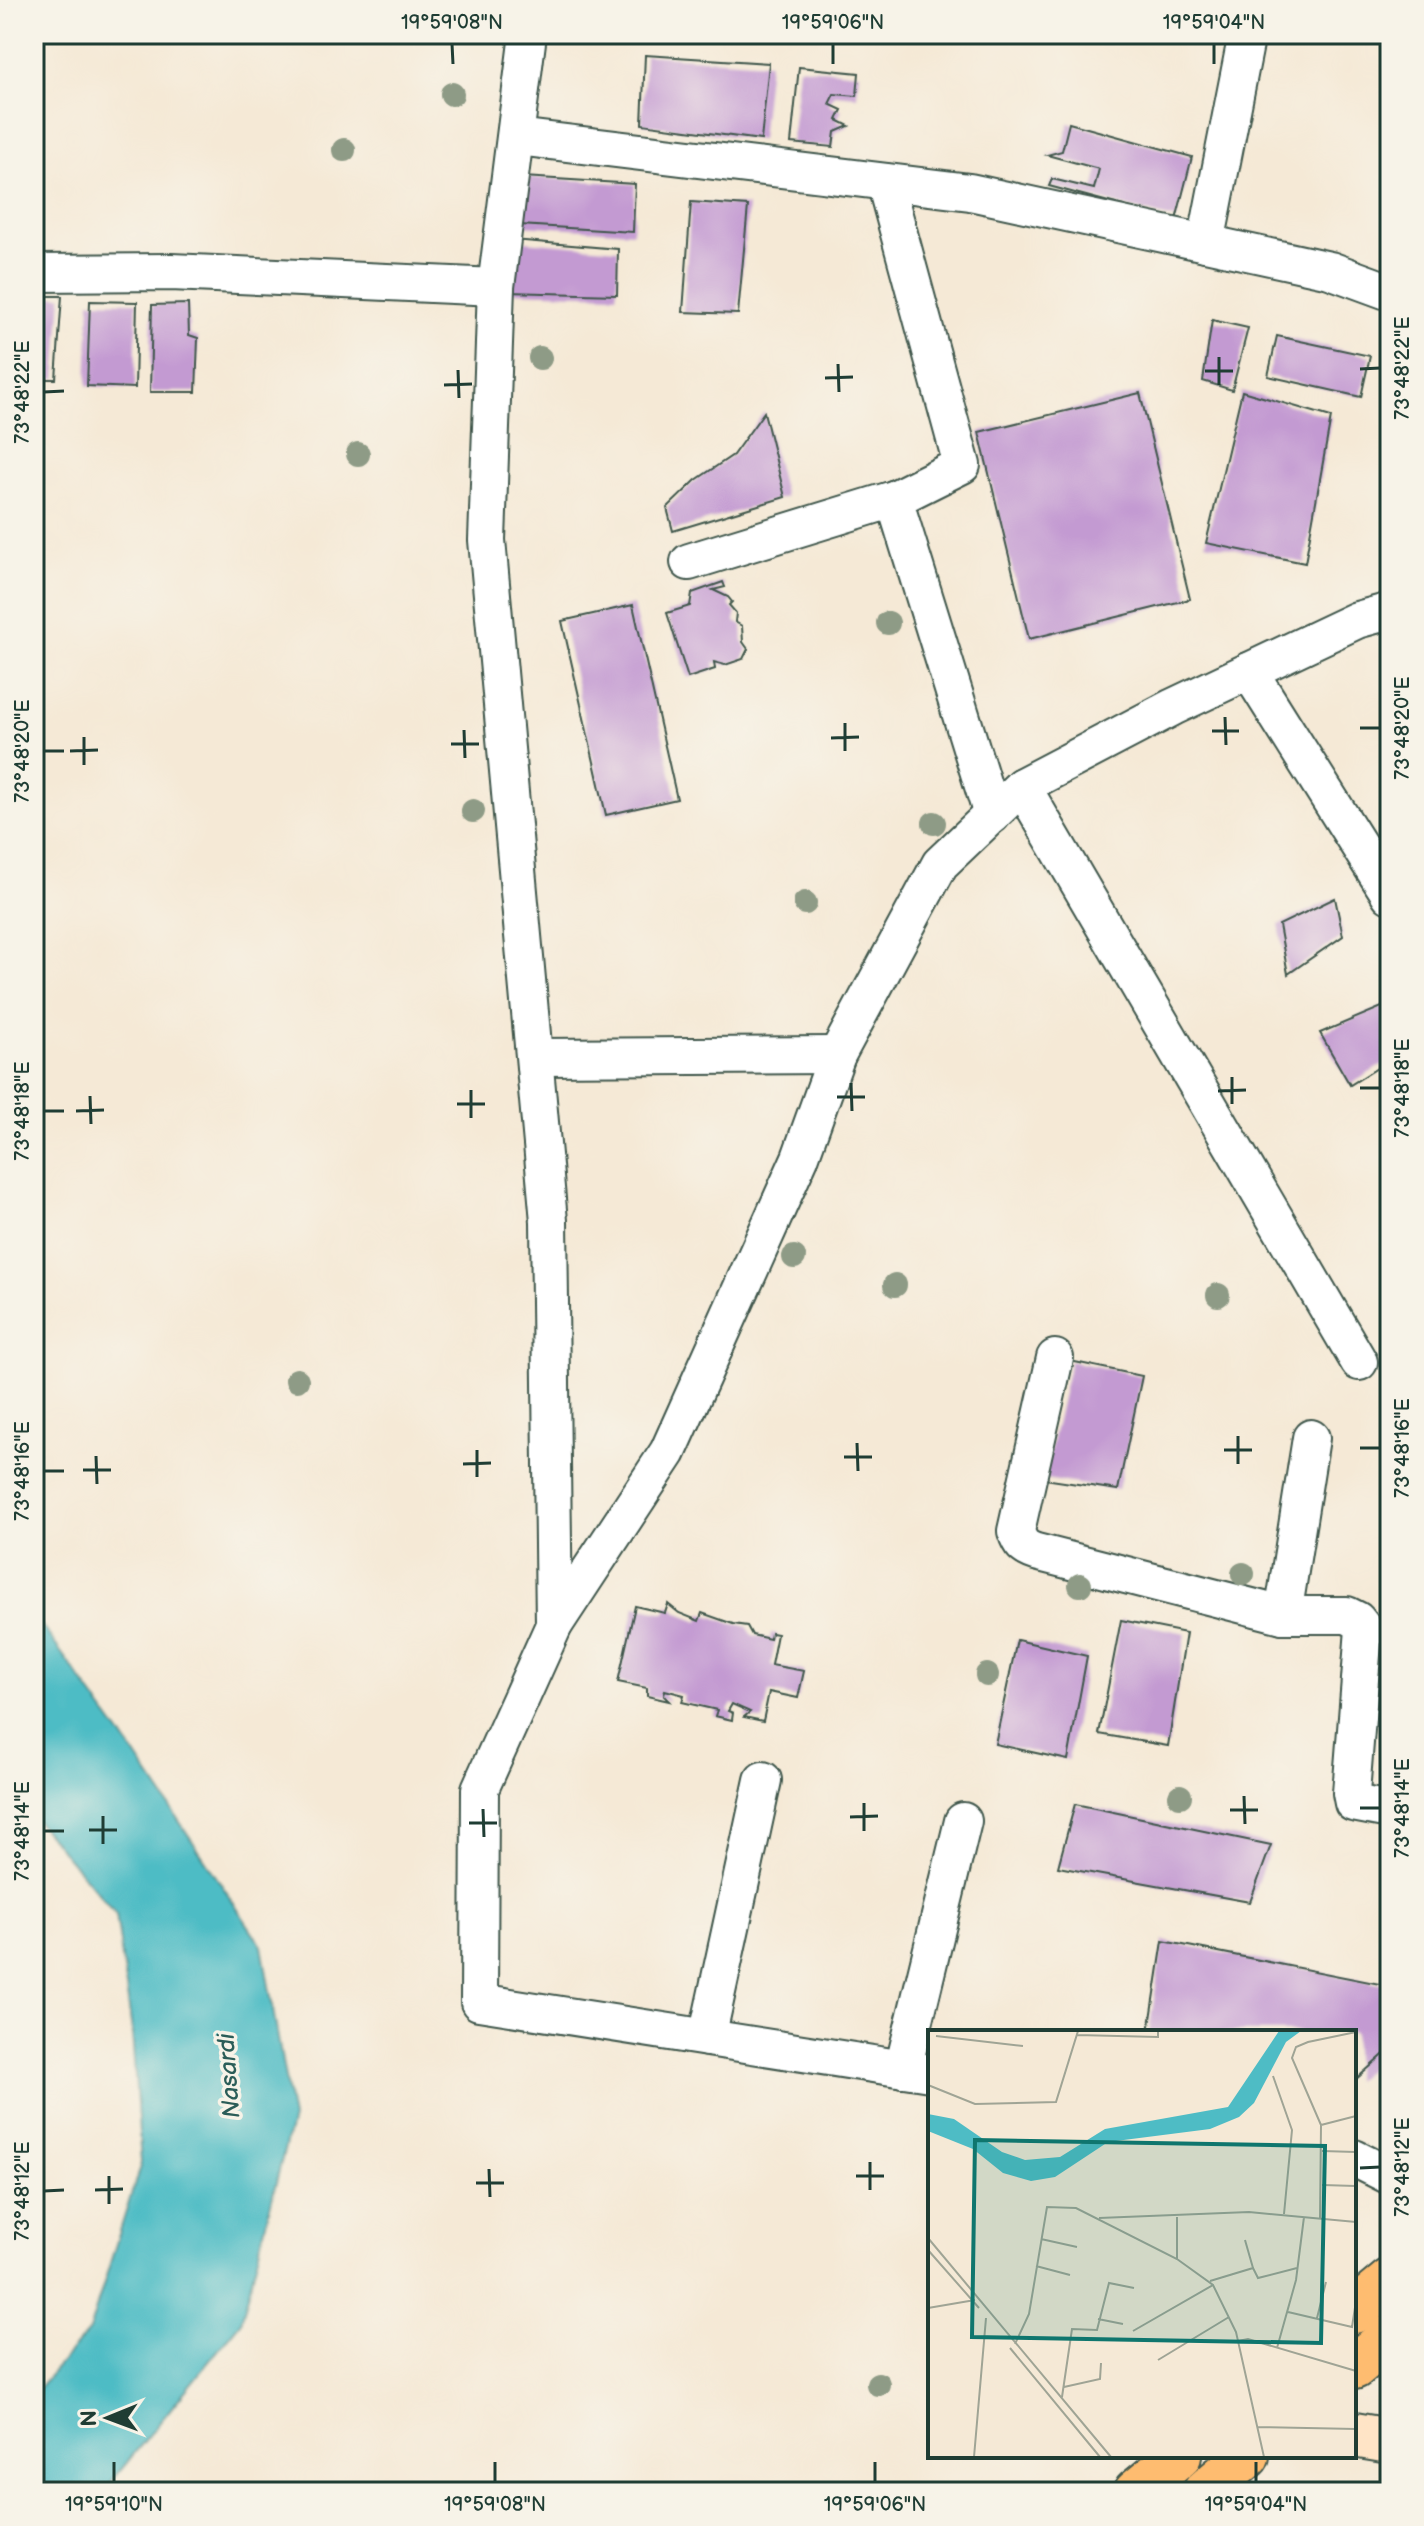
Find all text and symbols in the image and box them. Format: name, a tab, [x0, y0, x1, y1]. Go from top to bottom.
text: 19°59'08"N	[401, 11, 503, 35]
text: 19°59'06"N	[782, 11, 884, 35]
text: 19°59'04"N	[1163, 11, 1265, 35]
text: 73°48'22"E	[1391, 316, 1415, 420]
text: 73°48'22"E	[11, 340, 35, 444]
text: 73°48'20"E	[1391, 676, 1415, 780]
text: 73°48'20"E	[11, 699, 35, 803]
text: 73°48'18"E	[1391, 1038, 1415, 1138]
text: 73°48'18"E	[11, 1061, 35, 1161]
text: 73°48'16"E	[1391, 1398, 1415, 1498]
text: 73°48'16"E	[11, 1421, 35, 1521]
text: 73°48'14"E	[1391, 1758, 1415, 1858]
text: 73°48'14"E	[11, 1781, 35, 1881]
inset map	[928, 2030, 1356, 2458]
water label: Nasardi	[211, 2031, 246, 2119]
text: 73°48'12"E	[1391, 2117, 1415, 2217]
text: 73°48'12"E	[11, 2141, 35, 2241]
north arrow	[68, 2378, 148, 2458]
text: N	[76, 2410, 103, 2427]
text: 19°59'10"N	[65, 2493, 163, 2517]
text: 19°59'08"N	[444, 2493, 546, 2517]
text: 19°59'06"N	[824, 2493, 926, 2517]
text: 19°59'04"N	[1205, 2493, 1307, 2517]

